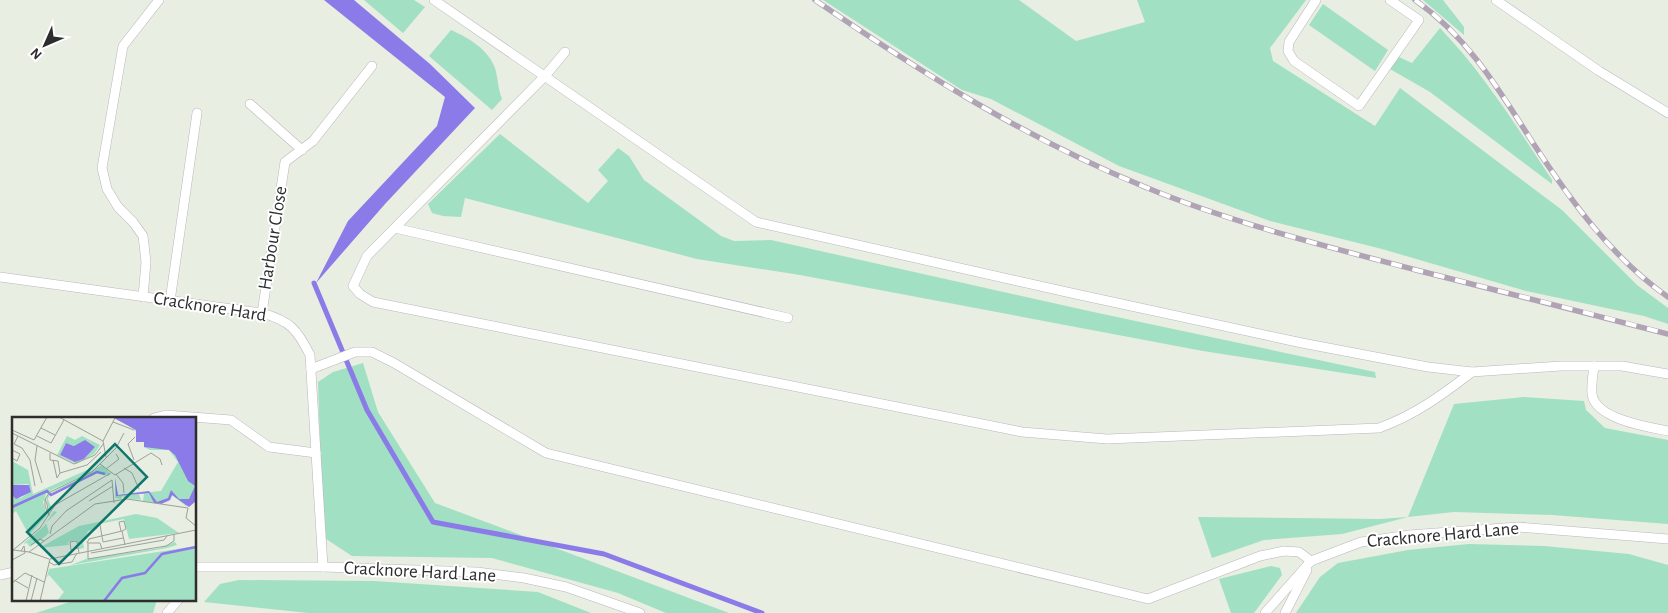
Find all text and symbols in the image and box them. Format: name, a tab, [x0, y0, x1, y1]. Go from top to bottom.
north arrow	[20, 20, 70, 70]
text: N	[28, 45, 45, 62]
street label: Harbour Close	[255, 185, 291, 291]
street label: Cracknore Hard	[152, 289, 268, 325]
inset map	[12, 417, 196, 600]
street label: Cracknore Hard Lane	[1366, 519, 1520, 551]
street label: Cracknore Hard Lane	[343, 559, 497, 585]

